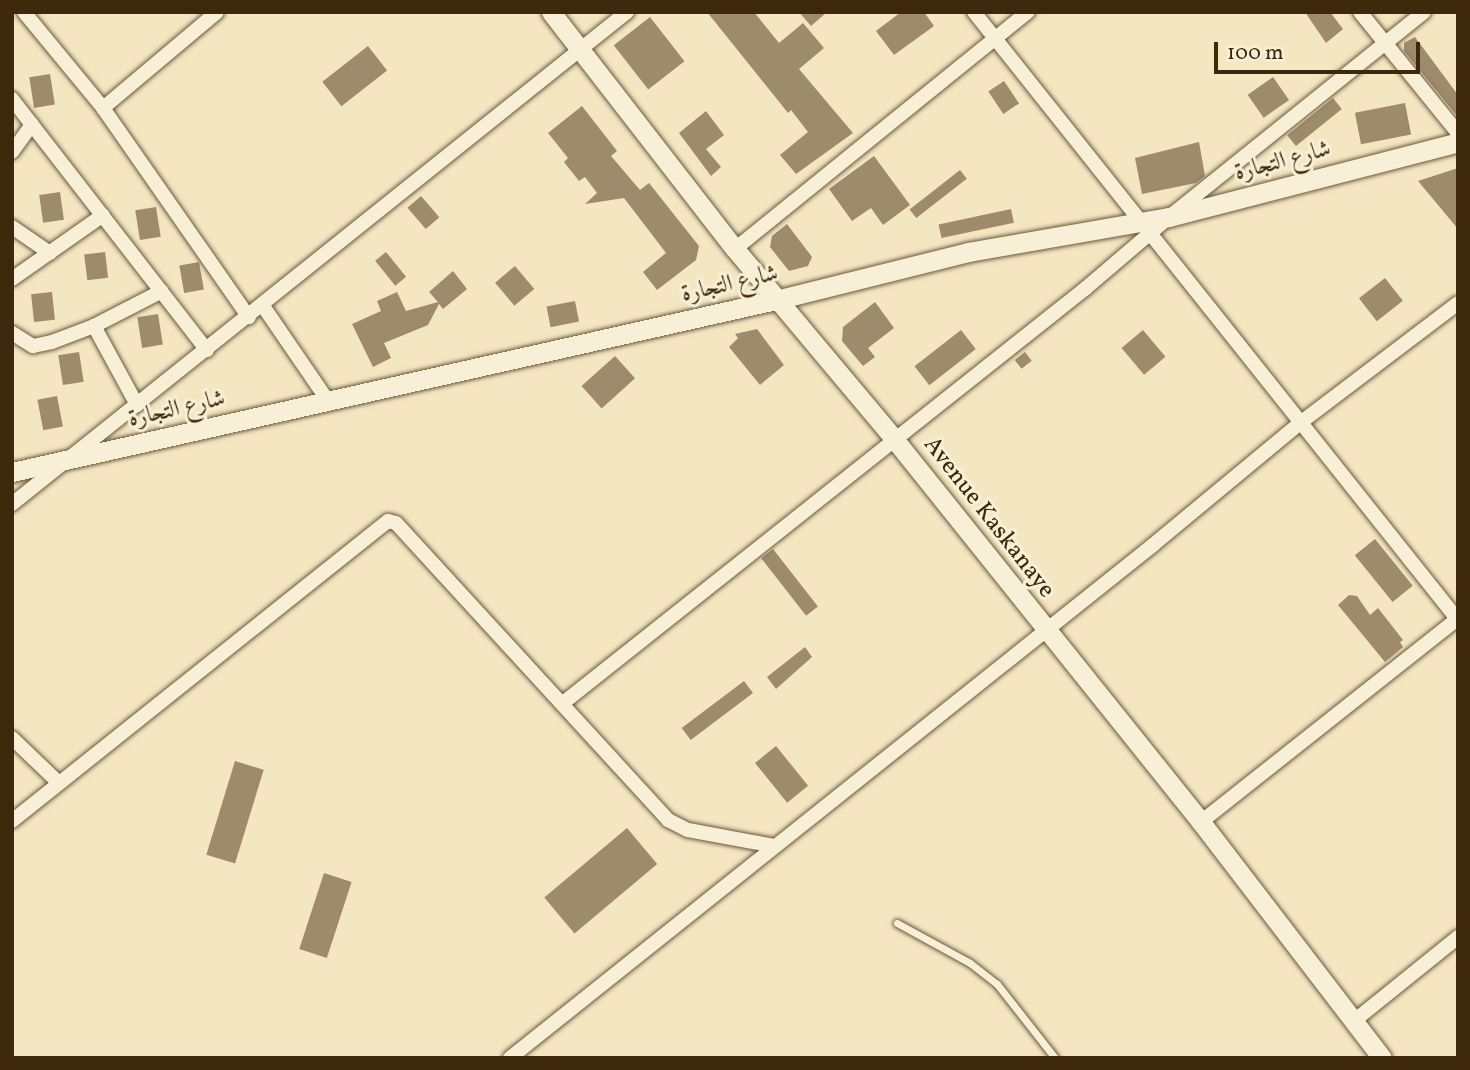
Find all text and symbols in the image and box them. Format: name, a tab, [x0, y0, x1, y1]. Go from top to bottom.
scale bar	[1218, 28, 1424, 72]
text: 100 m	[1227, 39, 1284, 68]
street label: شارع التجارة	[1232, 135, 1334, 189]
street label: شارع التجارة	[679, 260, 781, 310]
street label: شارع التجارة	[126, 385, 228, 435]
street label: Avenue Kaskanaye	[916, 432, 1060, 604]

